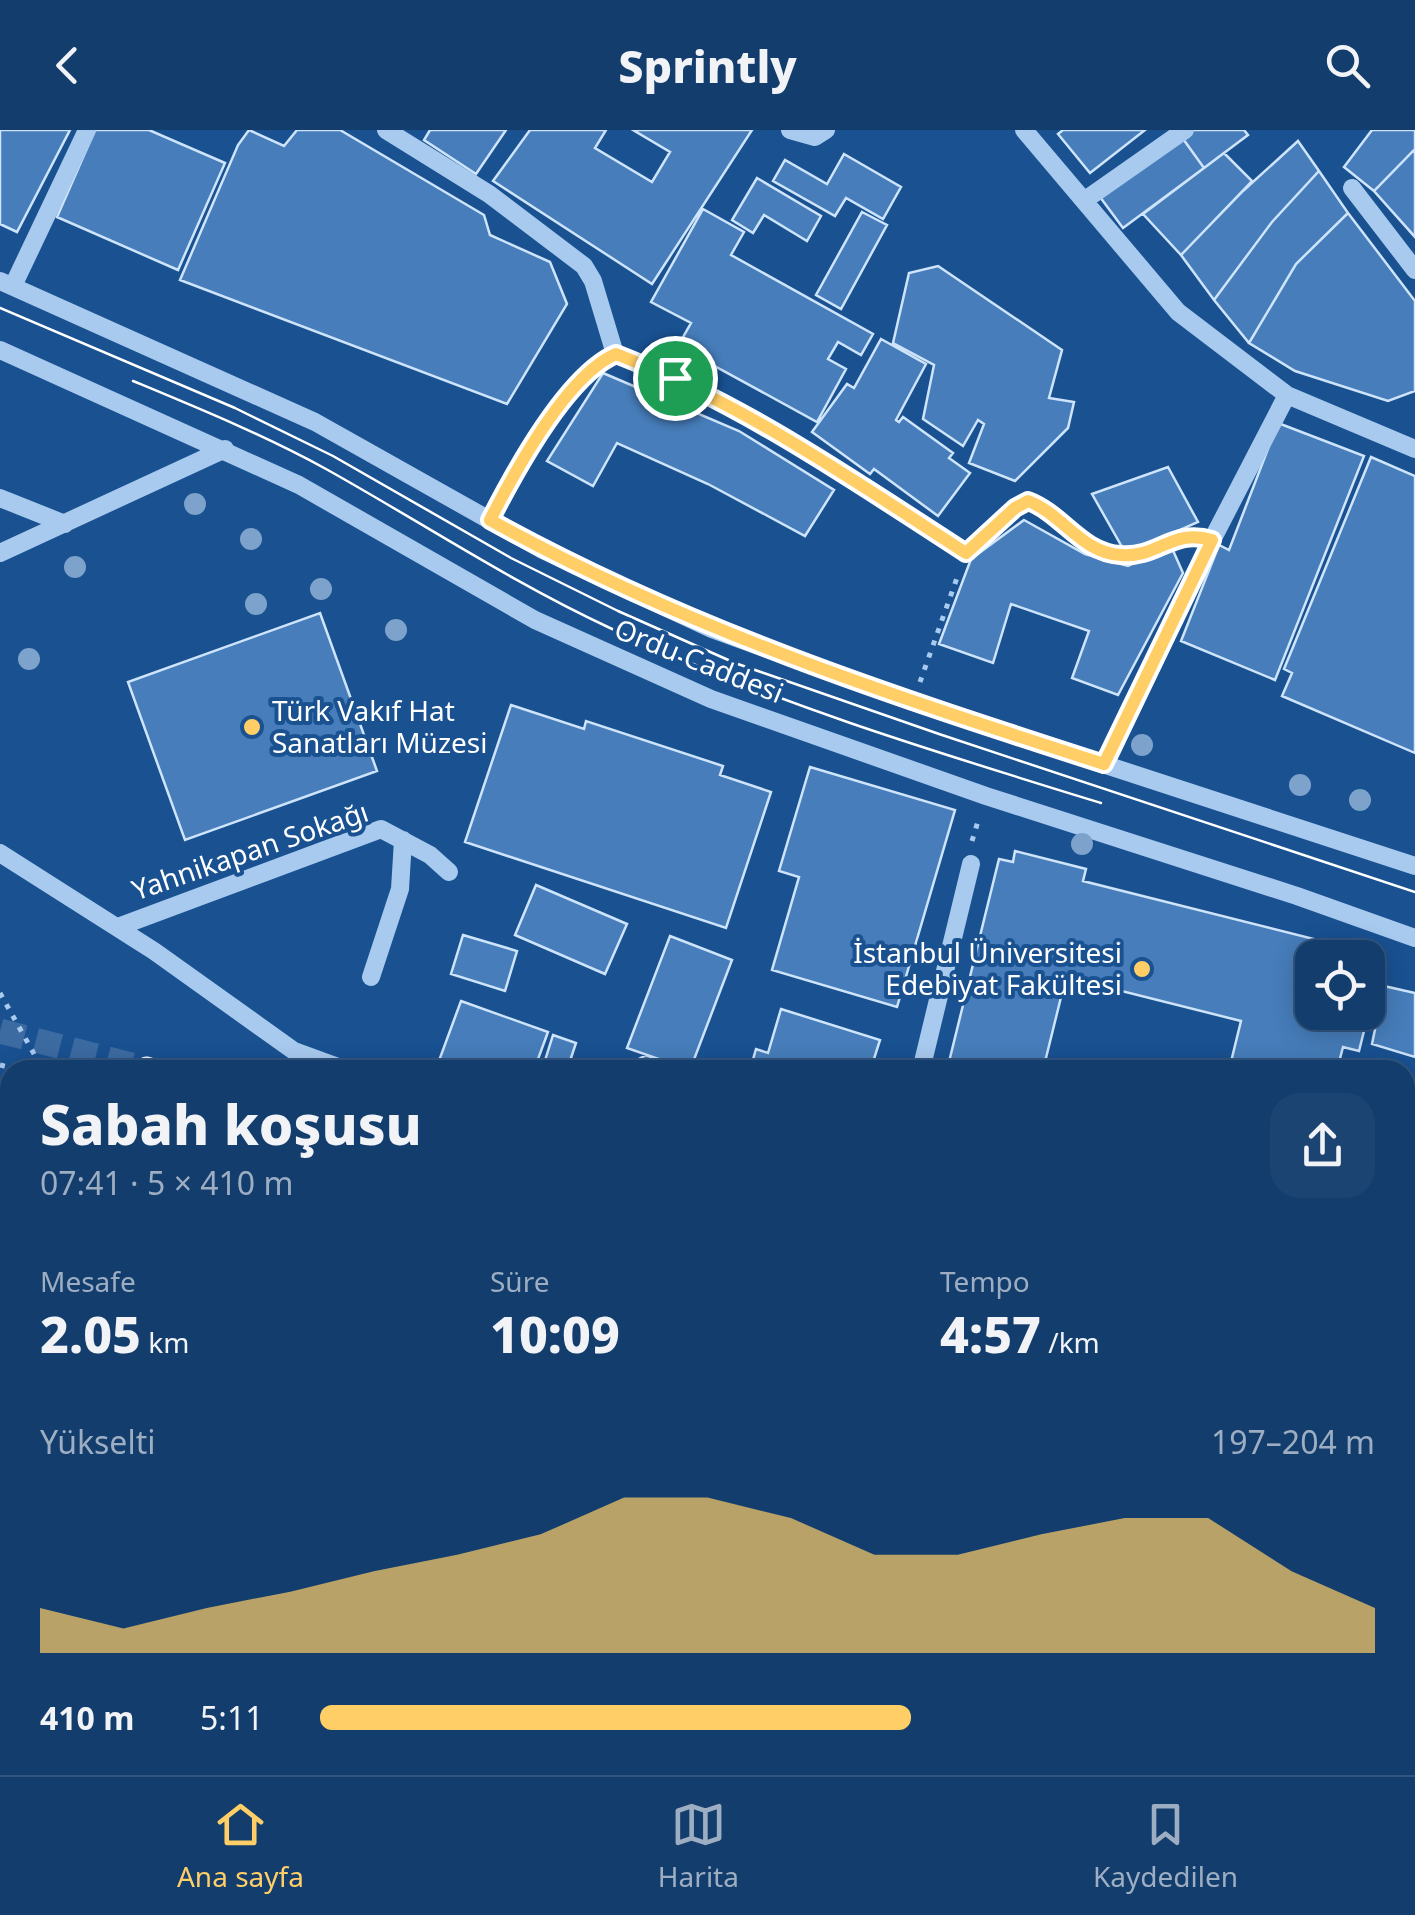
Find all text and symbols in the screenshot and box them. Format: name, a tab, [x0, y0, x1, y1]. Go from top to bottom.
text: Sprintly	[618, 35, 797, 96]
icon: back	[40, 38, 95, 93]
icon: search	[1320, 38, 1375, 93]
pin	[633, 336, 718, 421]
icon: arrive	[648, 351, 703, 406]
street label: Ordu Caddesi	[609, 609, 789, 711]
place label: Türk Vakıf Hat Sanatları Müzesi	[272, 691, 488, 761]
marker: Türk Vakıf Hat Sanatları Müzesi	[241, 716, 263, 738]
street label: Yahnikapan Sokağı	[126, 792, 373, 908]
place label: İstanbul Üniversitesi Edebiyat Fakültesi	[853, 933, 1122, 1003]
map controls	[1295, 940, 1385, 1030]
button: locate	[1295, 940, 1385, 1030]
marker: İstanbul Üniversitesi Edebiyat Fakültesi	[1131, 958, 1153, 980]
text: Sabah koşusu	[40, 1086, 422, 1161]
button: share	[1270, 1093, 1375, 1198]
text: 07:41 · 5 × 410 m	[40, 1161, 293, 1204]
text: Mesafe	[40, 1262, 136, 1300]
text: Süre	[490, 1262, 549, 1300]
text: Tempo	[940, 1262, 1030, 1300]
text: 2.05	[40, 1300, 141, 1368]
text: 10:09	[490, 1300, 620, 1368]
text: 4:57	[940, 1300, 1041, 1368]
text: km	[141, 1323, 189, 1361]
text: /km	[1041, 1323, 1100, 1361]
text: Yükselti	[40, 1420, 155, 1463]
text: 197–204 m	[1211, 1420, 1375, 1463]
text: 410 m	[40, 1696, 134, 1739]
text: 5:11	[200, 1696, 264, 1739]
tab: Ana sayfa	[177, 1797, 304, 1895]
tab: Harita	[658, 1797, 739, 1895]
tab: Kaydedilen	[1093, 1797, 1238, 1895]

